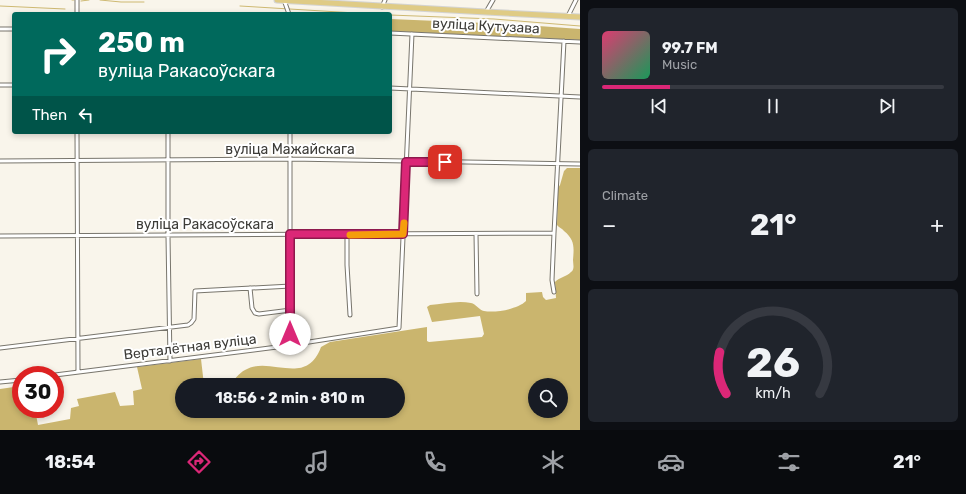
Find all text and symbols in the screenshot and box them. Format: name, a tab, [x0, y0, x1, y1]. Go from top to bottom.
street label: вуліца Кутузава	[432, 15, 540, 37]
text: 250 m	[98, 26, 185, 59]
icon: right	[32, 28, 84, 80]
text: 99.7 FM	[662, 39, 718, 57]
text: Music	[662, 57, 697, 72]
text: вуліца Ракасоўскага	[98, 60, 275, 82]
icon: previous	[648, 95, 670, 117]
icon: pause	[762, 95, 784, 117]
icon: next	[876, 95, 898, 117]
icon: left	[75, 104, 97, 126]
text: Then	[32, 106, 67, 124]
street label: вуліца Мажайскага	[225, 141, 355, 158]
pin	[428, 145, 462, 179]
icon: arrive	[434, 151, 456, 173]
text: Climate	[602, 188, 648, 203]
text: 21°	[750, 207, 797, 243]
text: −	[602, 212, 616, 239]
text: +	[930, 212, 944, 239]
street label: вуліца Ракасоўскага	[136, 216, 274, 233]
position arrow	[269, 313, 311, 355]
street label: Верталётная вуліца	[123, 330, 257, 364]
text: 26	[746, 337, 800, 386]
speed limit sign: 30	[12, 366, 64, 418]
map controls	[528, 378, 568, 418]
button: search	[528, 378, 568, 418]
text: km/h	[755, 384, 791, 401]
text: 18:56 · 2 min · 810 m	[215, 389, 365, 407]
icon: directions	[185, 448, 213, 476]
icon: music	[303, 448, 331, 476]
icon: phone	[421, 448, 449, 476]
icon: climate	[539, 448, 567, 476]
icon: car	[657, 448, 685, 476]
icon: filters	[775, 448, 803, 476]
text: 18:54	[45, 451, 95, 473]
text: 21°	[893, 451, 921, 473]

